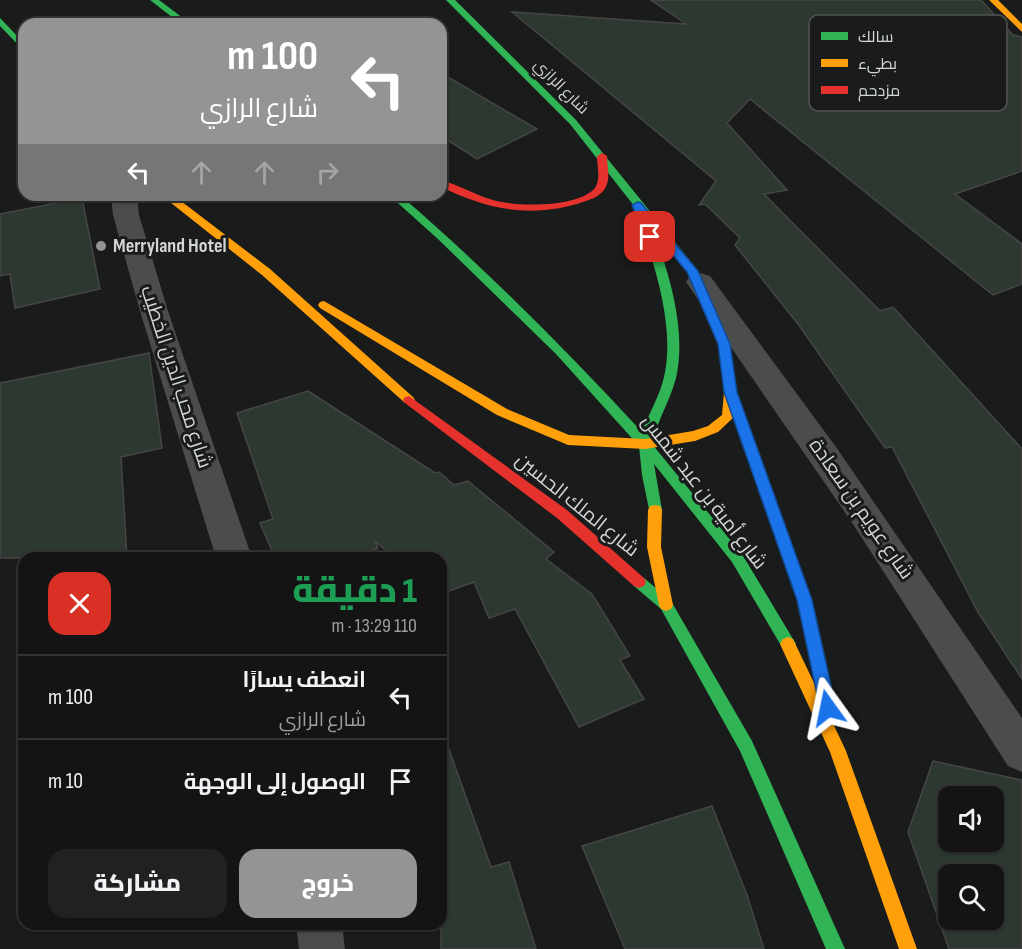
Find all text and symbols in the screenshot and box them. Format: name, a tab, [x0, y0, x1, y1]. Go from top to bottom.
legend	[809, 15, 1007, 111]
text: سالك	[858, 28, 893, 47]
text: 100 m	[227, 31, 318, 82]
icon: left	[339, 42, 417, 120]
text: بطيء	[858, 55, 897, 77]
street label: شارع الرازي	[527, 56, 592, 121]
text: مزدحم	[858, 82, 900, 102]
text: شارع الرازي	[200, 93, 318, 125]
icon: left	[122, 156, 155, 189]
icon: ahead	[185, 156, 218, 189]
icon: ahead	[248, 156, 281, 189]
icon: right	[311, 156, 344, 189]
pin	[624, 211, 675, 262]
icon: arrive	[633, 220, 666, 253]
place label: Merryland Hotel	[113, 234, 227, 258]
marker: Merryland Hotel	[94, 239, 108, 253]
street label: شارع محب الدين الخطيب	[134, 283, 217, 472]
street label: شارع أمية بن عبد شمس	[635, 409, 773, 575]
street label: شارع عويم بن سعادة	[803, 434, 918, 584]
street label: شارع الملك الحسين	[510, 448, 644, 563]
text: 1 دقيقة	[292, 570, 417, 613]
button: close	[48, 572, 111, 635]
text: 110 m · 13:29	[331, 614, 417, 638]
text: انعطف يسارًا	[243, 667, 366, 694]
position arrow	[796, 676, 860, 740]
icon: left	[384, 681, 417, 714]
text: 100 m	[48, 684, 93, 711]
text: شارع الرازي	[279, 708, 366, 732]
icon: arrive	[384, 765, 417, 798]
text: 10 m	[48, 768, 83, 795]
text: الوصول إلى الوجهة	[184, 769, 366, 796]
map controls	[938, 786, 1004, 930]
button: sound	[938, 786, 1004, 852]
button: مشاركة	[48, 849, 227, 918]
button: خروج	[239, 849, 417, 918]
button: search	[938, 864, 1004, 930]

